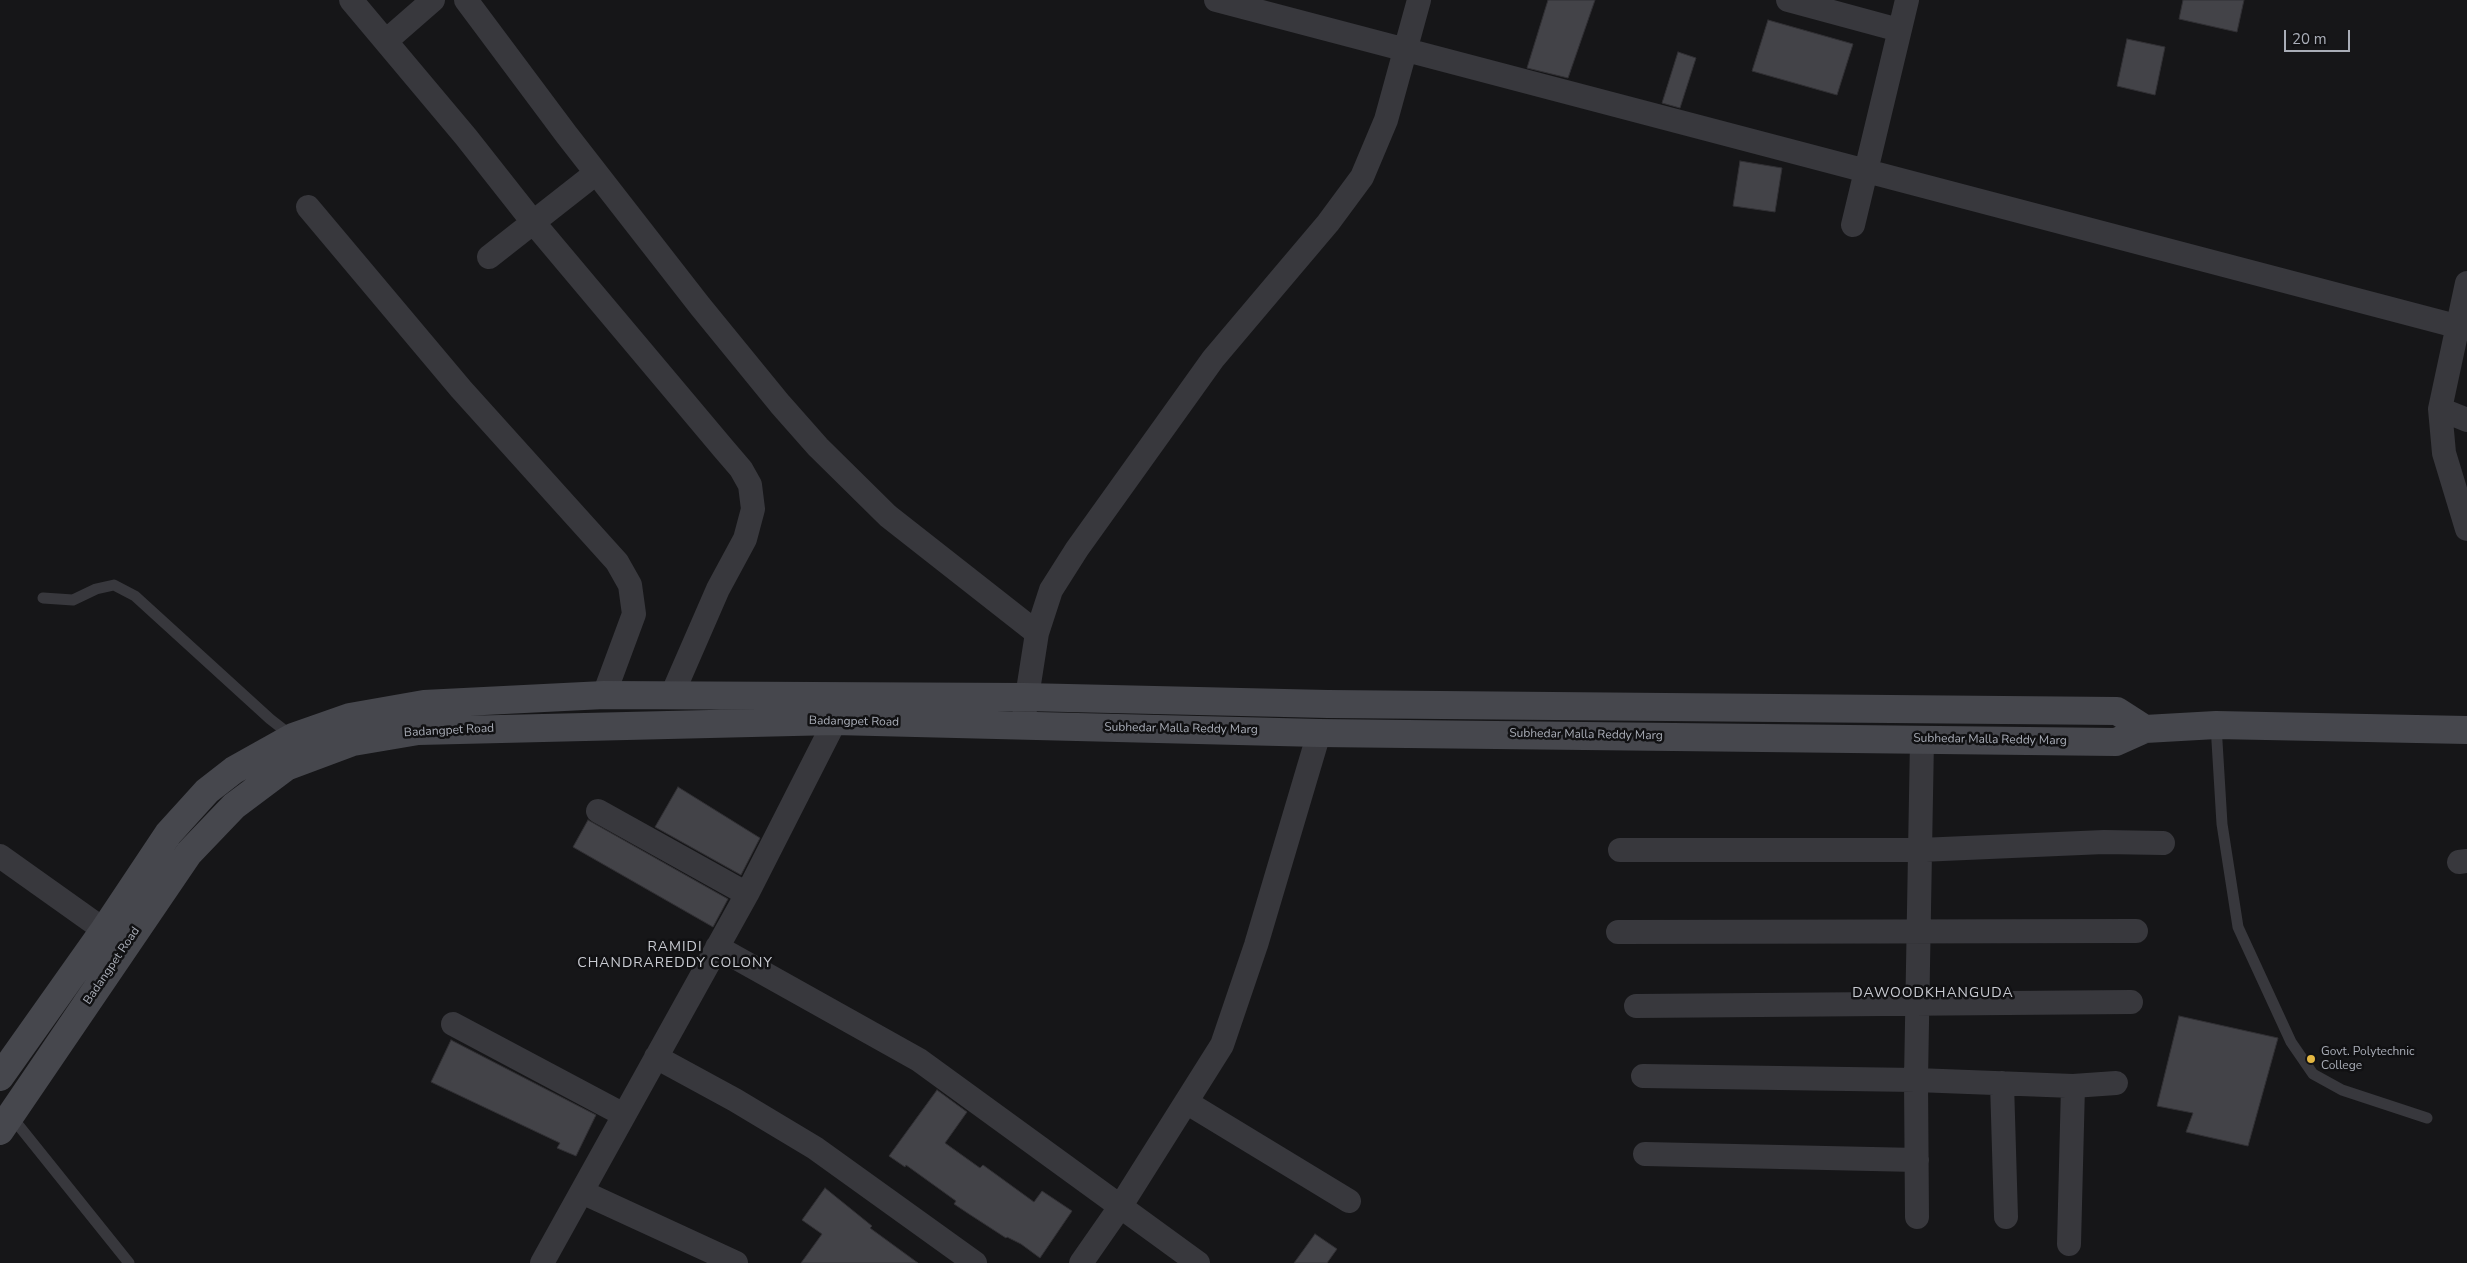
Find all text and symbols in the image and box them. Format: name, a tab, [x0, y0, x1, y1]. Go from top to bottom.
scale bar	[2287, 20, 2353, 52]
text: 20 m	[2292, 29, 2327, 49]
street label: Badangpet Road	[809, 714, 899, 730]
street label: Subhedar Malla Reddy Marg	[1104, 720, 1258, 738]
street label: Badangpet Road	[404, 721, 494, 741]
street label: Subhedar Malla Reddy Marg	[1509, 726, 1663, 744]
street label: Subhedar Malla Reddy Marg	[1913, 731, 2067, 749]
street label: Badangpet Road	[81, 925, 143, 1007]
district label: RAMIDI CHANDRAREDDY COLONY	[575, 940, 775, 972]
district label: DAWOODKHANGUDA	[1851, 986, 2015, 1002]
place label: Govt. Polytechnic College	[2321, 1045, 2415, 1073]
marker: Govt. Polytechnic College	[2305, 1053, 2317, 1065]

